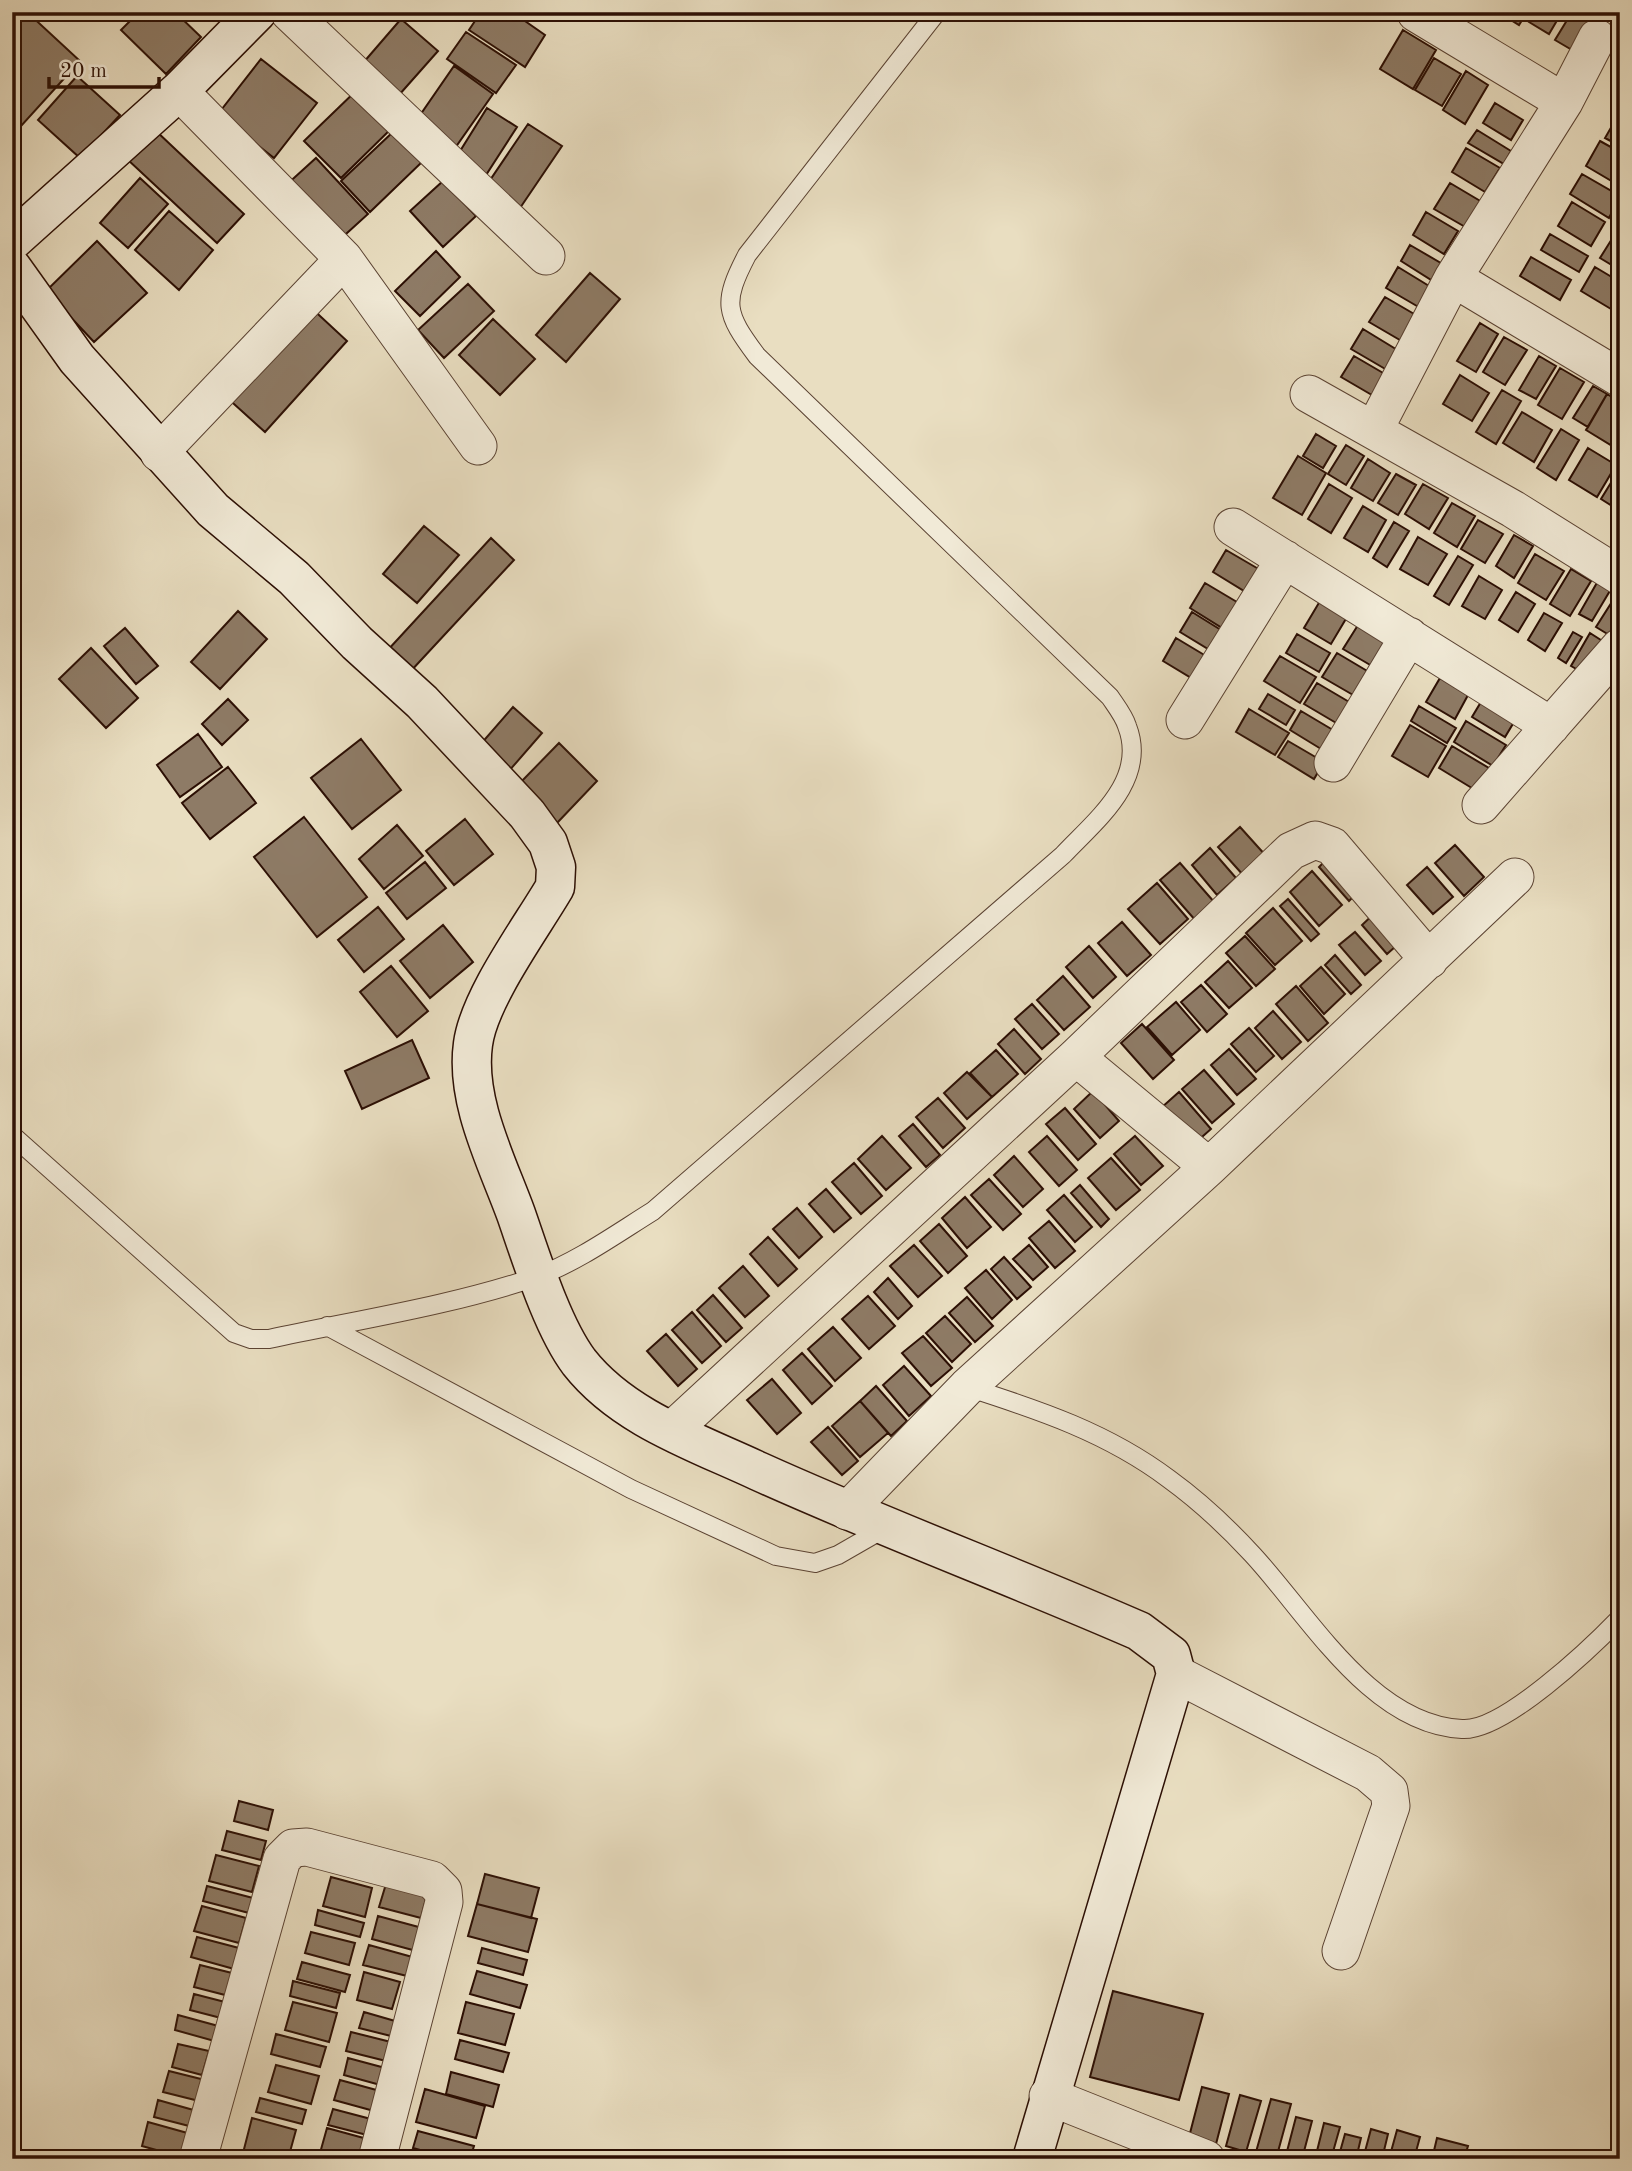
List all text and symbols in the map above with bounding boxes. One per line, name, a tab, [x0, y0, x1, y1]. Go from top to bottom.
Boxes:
scale bar	[49, 46, 159, 90]
text: 20 m	[60, 61, 107, 82]

